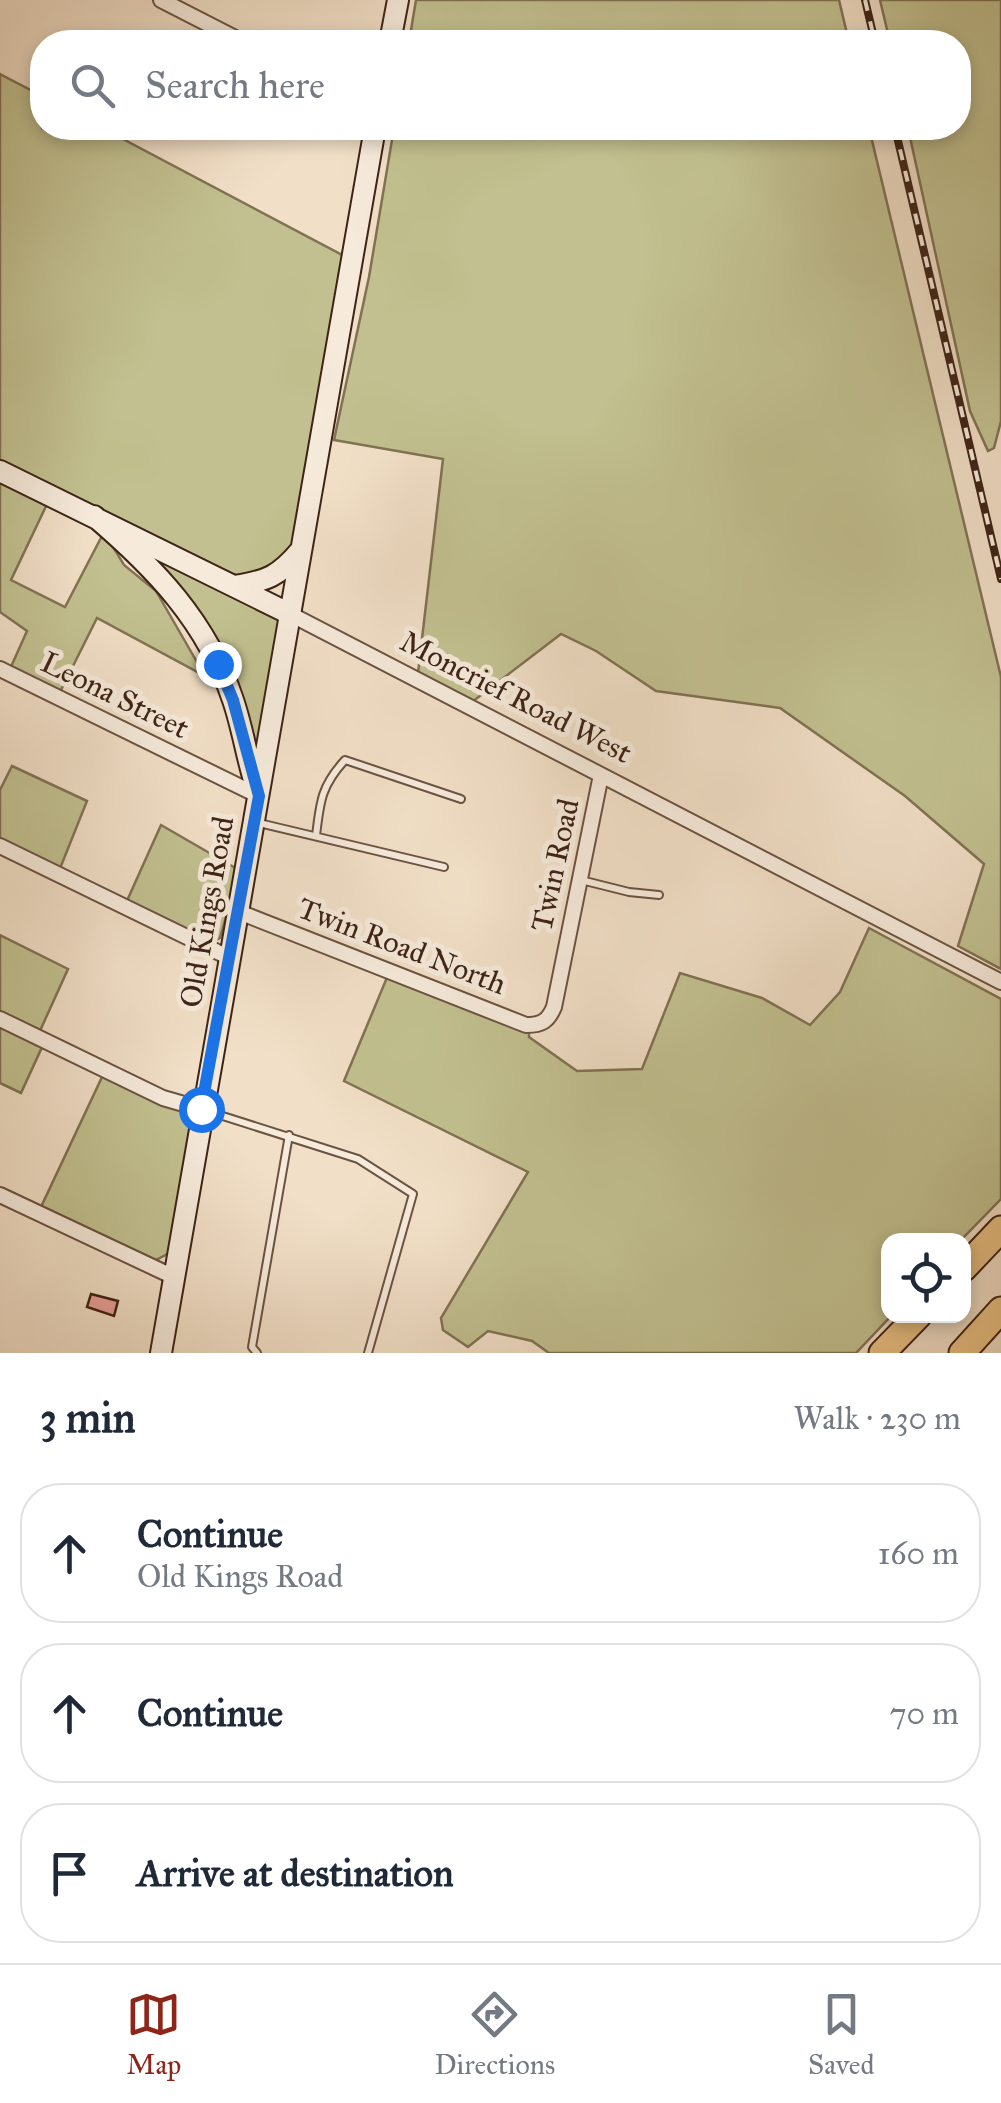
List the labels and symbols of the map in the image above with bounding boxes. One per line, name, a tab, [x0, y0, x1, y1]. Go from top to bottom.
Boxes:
street label: Moncrief Road West	[394, 623, 638, 771]
route end	[196, 642, 242, 688]
street label: Leona Street	[35, 644, 195, 746]
street label: Twin Road	[523, 795, 587, 935]
street label: Old Kings Road	[172, 814, 242, 1010]
street label: Twin Road North	[293, 890, 511, 1002]
route start	[179, 1087, 225, 1133]

